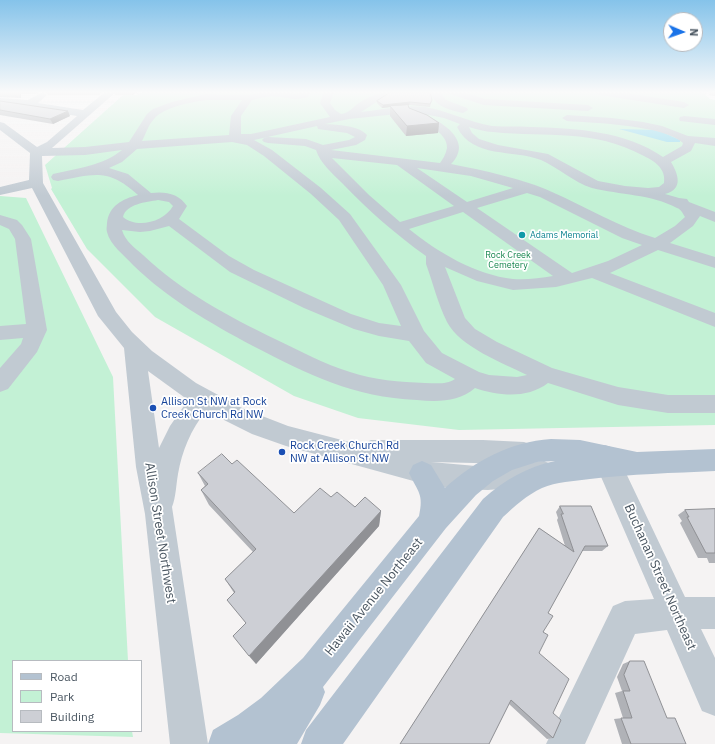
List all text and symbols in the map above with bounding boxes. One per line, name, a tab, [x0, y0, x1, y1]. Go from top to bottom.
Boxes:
north arrow	[663, 12, 703, 52]
text: N	[687, 28, 701, 37]
marker: Adams Memorial	[517, 230, 527, 240]
place label: Adams Memorial	[530, 230, 598, 240]
park label: Rock Creek Cemetery	[485, 250, 531, 271]
place label: Allison St NW at Rock Creek Church Rd NW	[161, 395, 267, 421]
marker: Allison St NW at Rock Creek Church Rd NW	[148, 403, 158, 413]
place label: Rock Creek Church Rd NW at Allison St NW	[290, 439, 399, 465]
marker: Rock Creek Church Rd NW at Allison St NW	[277, 447, 287, 457]
street label: Allison Street Northwest	[141, 461, 179, 605]
street label: Buchanan Street Northeast	[621, 501, 699, 653]
street label: Hawaii Avenue Northeast	[322, 535, 426, 659]
legend	[12, 660, 142, 732]
text: Road	[50, 669, 78, 684]
text: Park	[50, 689, 74, 704]
text: Building	[50, 709, 94, 724]

